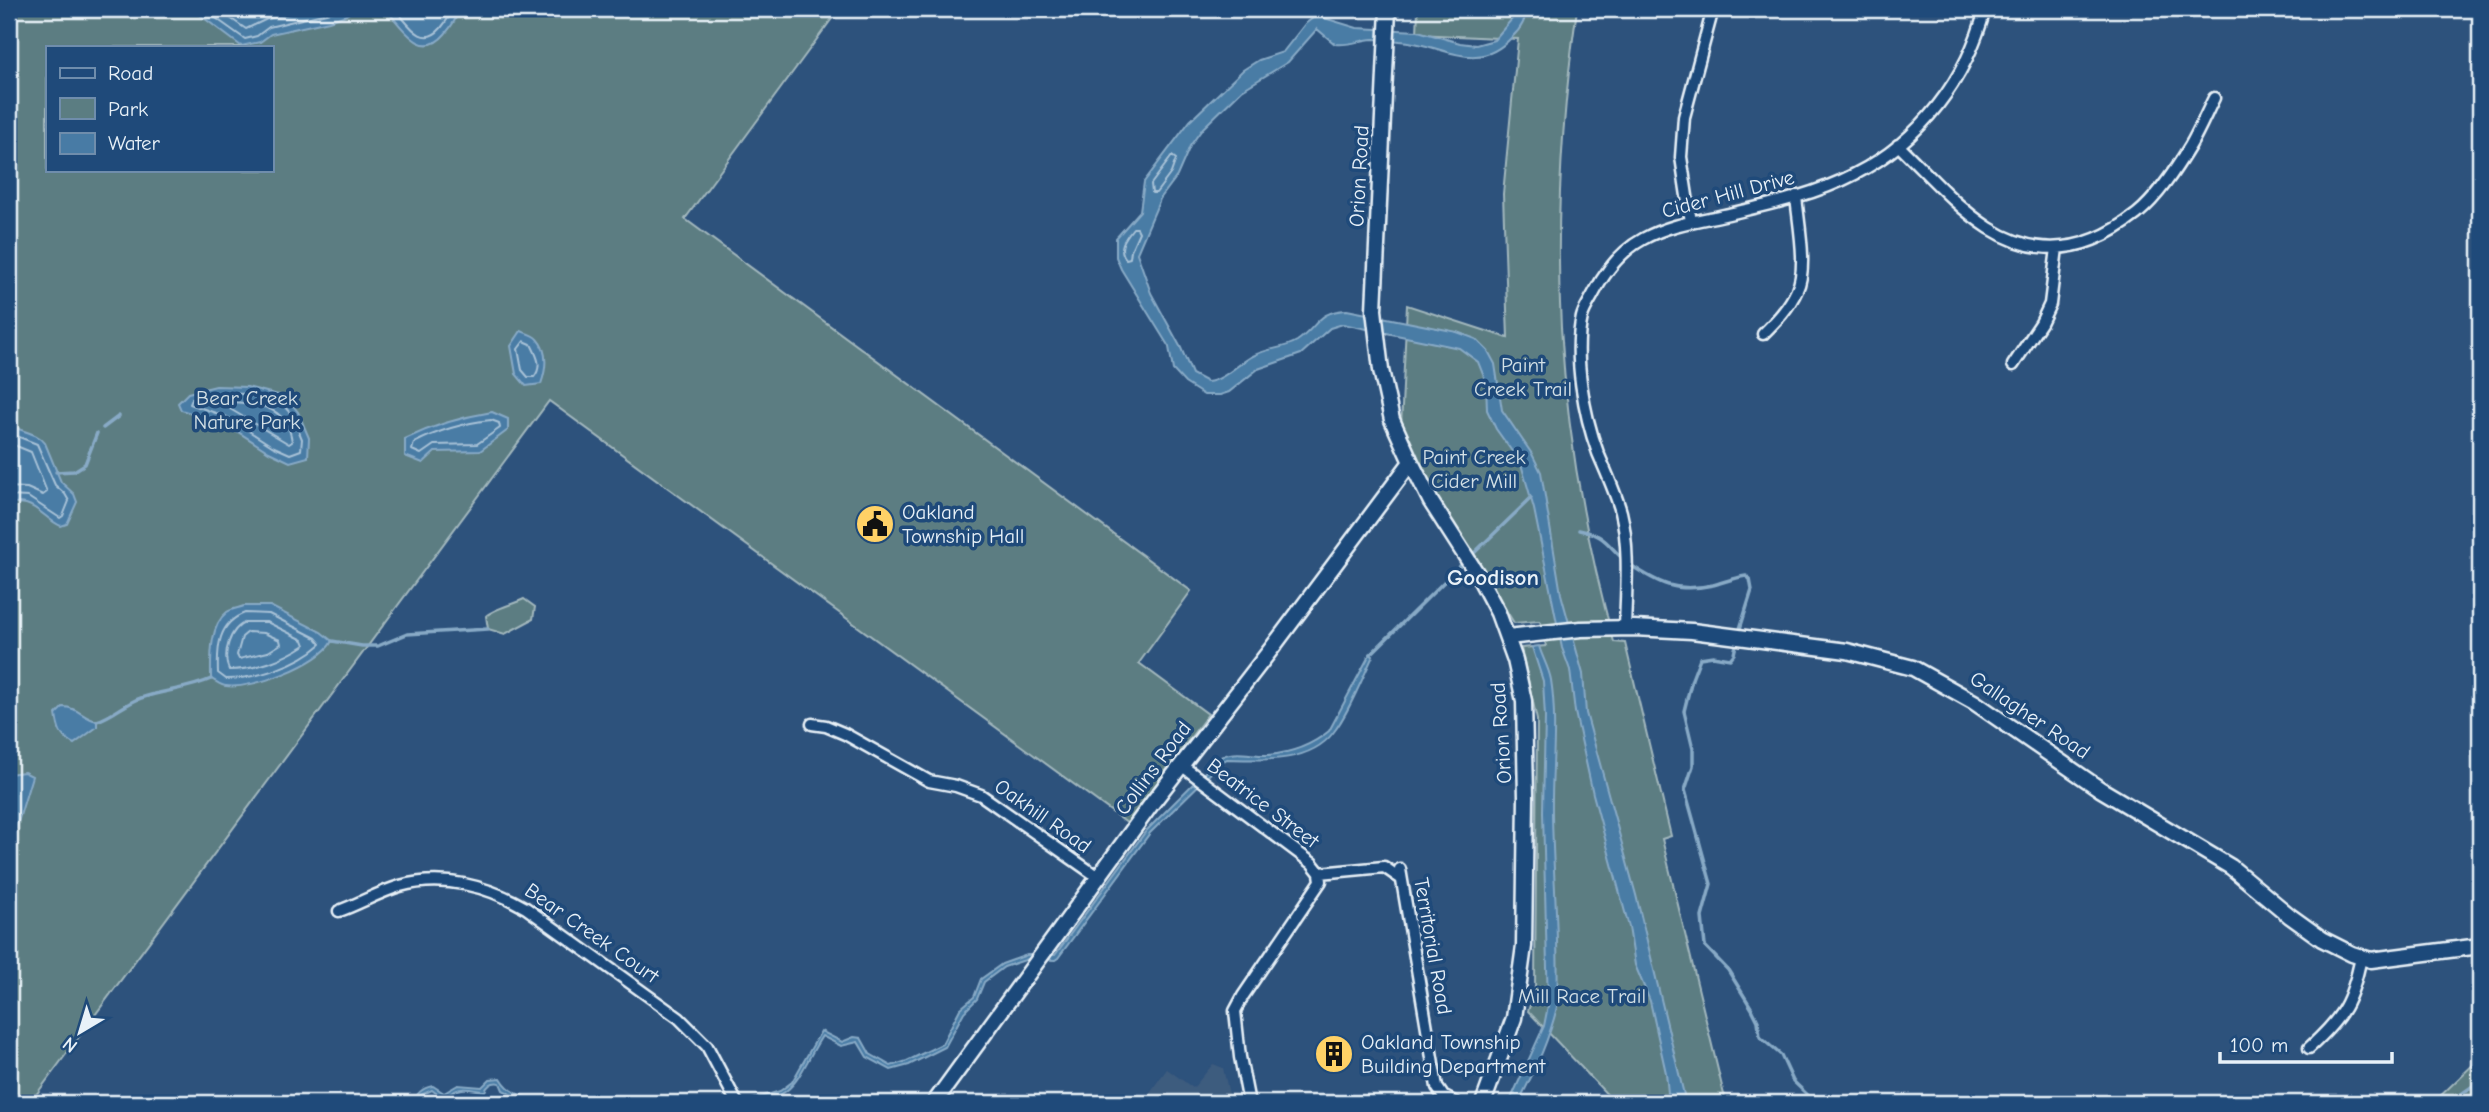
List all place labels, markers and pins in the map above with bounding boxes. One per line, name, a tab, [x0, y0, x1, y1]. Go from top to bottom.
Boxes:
place label: Oakland Township Hall	[902, 500, 1024, 548]
public building icon: Oakland Township Hall	[854, 503, 896, 545]
place label: Oakland Township Building Department	[1361, 1030, 1546, 1078]
building icon: Oakland Township Building Department	[1313, 1033, 1355, 1075]

